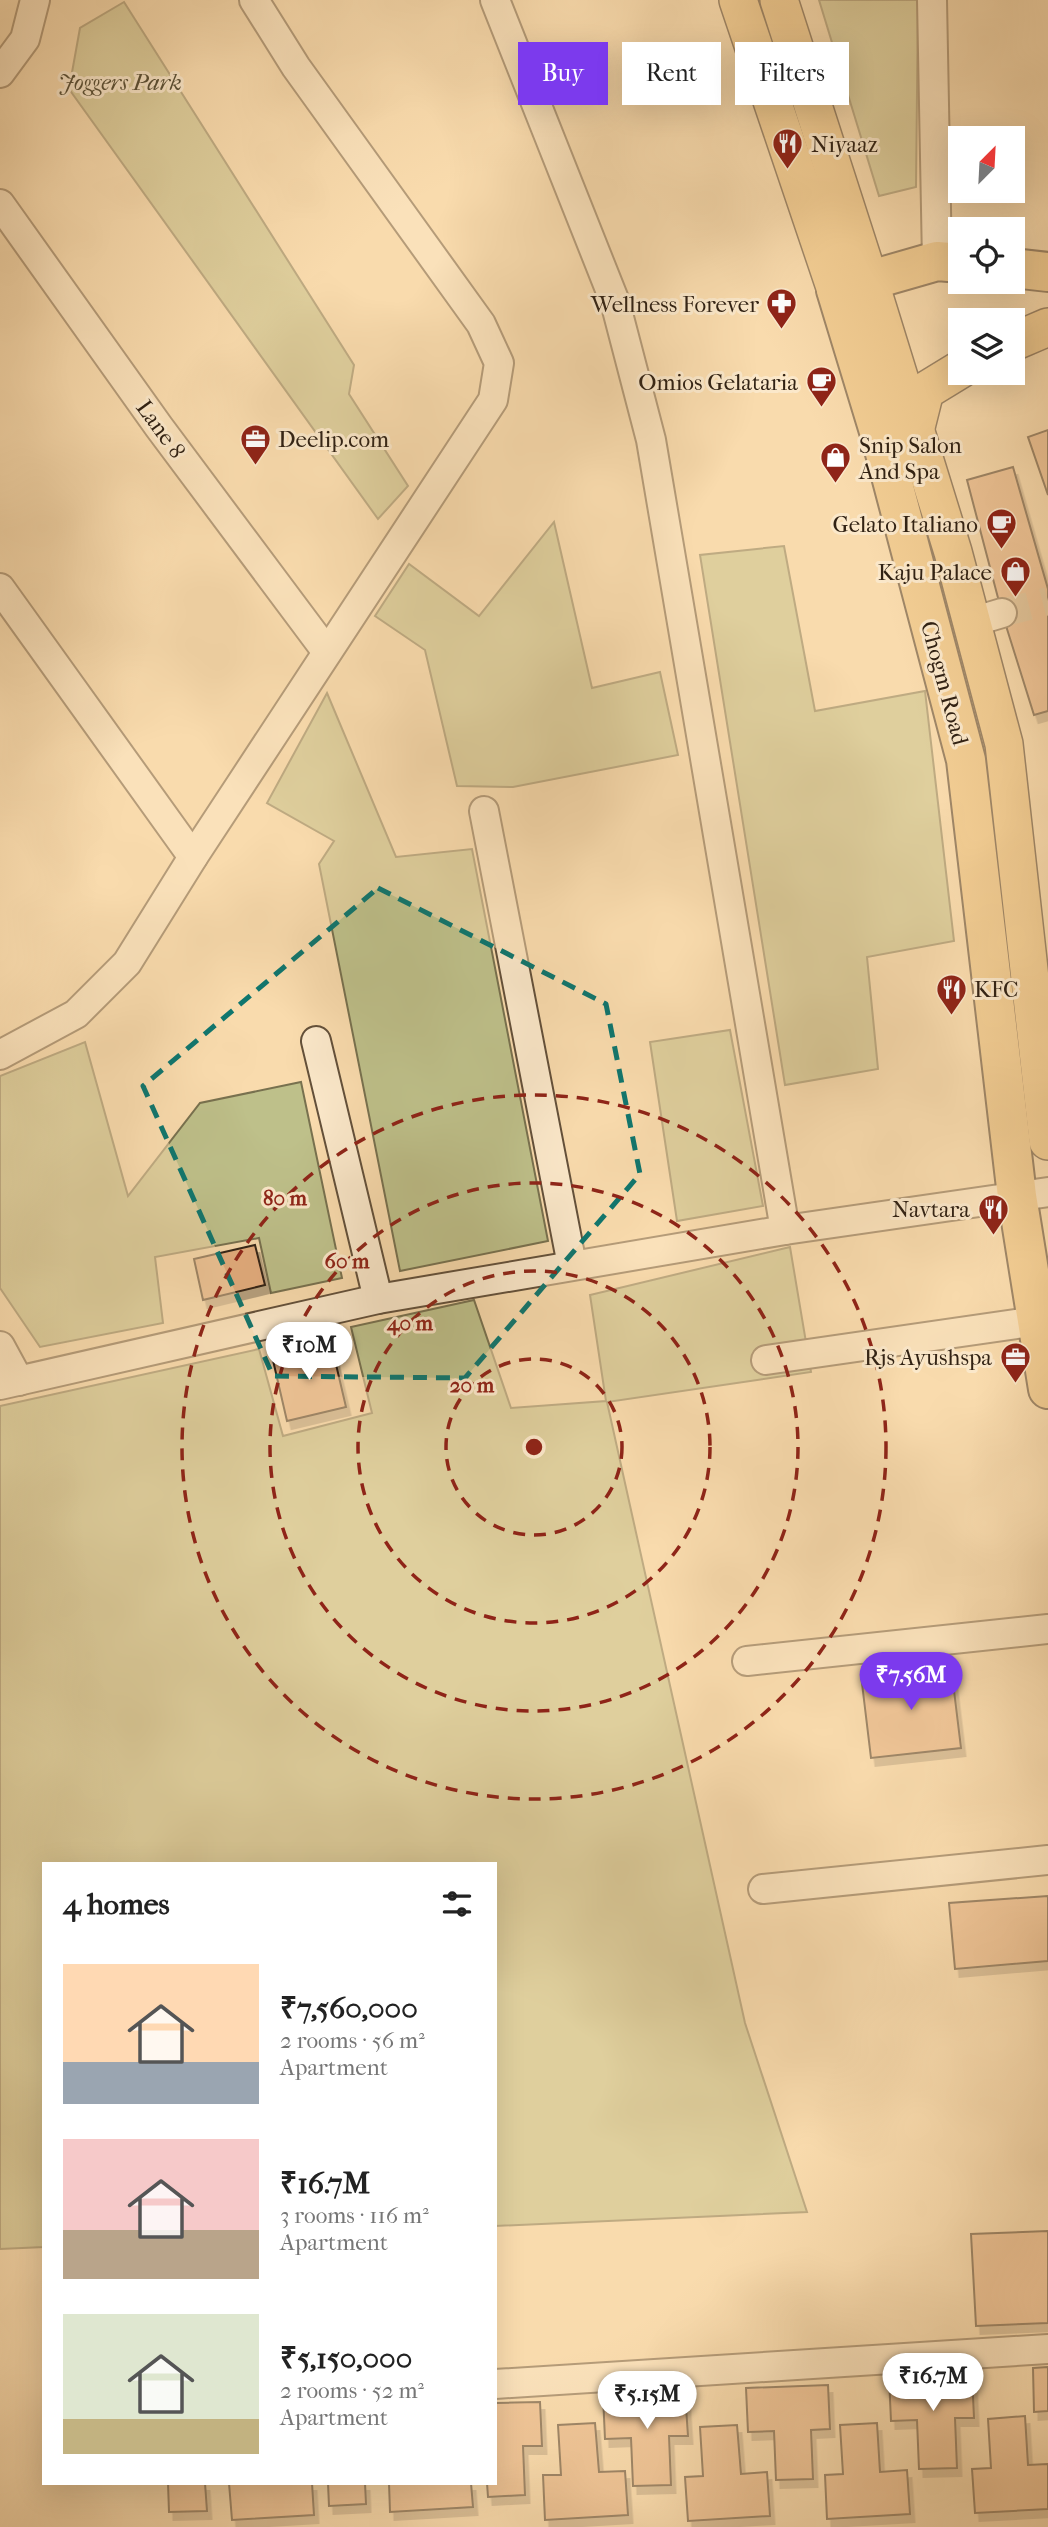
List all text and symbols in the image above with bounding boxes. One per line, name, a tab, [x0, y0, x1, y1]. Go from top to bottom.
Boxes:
chip: Buy	[518, 42, 608, 105]
chip: Rent	[622, 42, 721, 105]
chip: Filters	[735, 42, 849, 105]
park label: Joggers Park	[58, 69, 182, 96]
north arrow	[948, 126, 1026, 203]
map controls	[948, 126, 1025, 385]
restaurant icon: Niyaaz	[771, 127, 805, 171]
place label: Niyaaz	[811, 131, 878, 158]
button: locate	[948, 217, 1025, 294]
pharmacy icon: Wellness Forever	[765, 287, 799, 331]
place label: Wellness Forever	[590, 291, 759, 318]
button: layers	[948, 308, 1025, 385]
cafe icon: Omios Gelataria	[804, 365, 838, 409]
place label: Omios Gelataria	[638, 369, 798, 396]
street label: Lane 8	[130, 395, 191, 464]
office icon: Deelip.com	[238, 422, 272, 466]
place label: Deelip.com	[278, 426, 389, 453]
place label: Snip Salon And Spa	[858, 432, 963, 485]
shop icon: Snip Salon And Spa	[819, 441, 853, 485]
cafe icon: Gelato Italiano	[984, 507, 1018, 551]
place label: Gelato Italiano	[832, 511, 978, 538]
shop icon: Kaju Palace	[998, 555, 1032, 599]
place label: Kaju Palace	[878, 559, 992, 586]
street label: Chogm Road	[915, 618, 974, 749]
restaurant icon: KFC	[934, 972, 968, 1016]
place label: KFC	[974, 976, 1019, 1003]
text: 80 m	[263, 1186, 308, 1210]
restaurant icon: Navtara	[976, 1192, 1010, 1236]
place label: Navtara	[892, 1196, 970, 1223]
text: 60 m	[325, 1249, 370, 1273]
text: 40 m	[386, 1311, 434, 1336]
pin: ₹10M	[268, 1322, 350, 1382]
text: ₹10M	[282, 1331, 336, 1358]
office icon: Rjs Ayushspa	[998, 1340, 1032, 1384]
place label: Rjs Ayushspa	[864, 1344, 992, 1371]
text: 20 m	[450, 1373, 495, 1397]
centre of rings	[522, 1435, 546, 1459]
pin: ₹7.56M	[854, 1652, 968, 1712]
text: ₹7.56M	[876, 1661, 946, 1688]
icon: filters	[438, 1885, 476, 1923]
text: 4 homes	[63, 1887, 170, 1922]
text: ₹7,560,000	[280, 1991, 418, 2026]
icon: home	[119, 1992, 203, 2076]
text: 2 rooms · 56 m²	[280, 2027, 425, 2054]
text: Apartment	[280, 2054, 388, 2081]
text: ₹16.7M	[280, 2166, 370, 2201]
icon: home	[119, 2167, 203, 2251]
text: 3 rooms · 116 m²	[280, 2202, 429, 2229]
text: Apartment	[280, 2229, 388, 2256]
text: ₹5,150,000	[280, 2341, 412, 2376]
icon: home	[119, 2342, 203, 2426]
pin: ₹16.7M	[876, 2354, 990, 2413]
text: ₹16.7M	[898, 2362, 968, 2389]
pin: ₹5.15M	[590, 2372, 704, 2431]
text: 2 rooms · 52 m²	[280, 2377, 424, 2404]
text: ₹5.15M	[614, 2380, 680, 2407]
text: Apartment	[280, 2404, 388, 2431]

